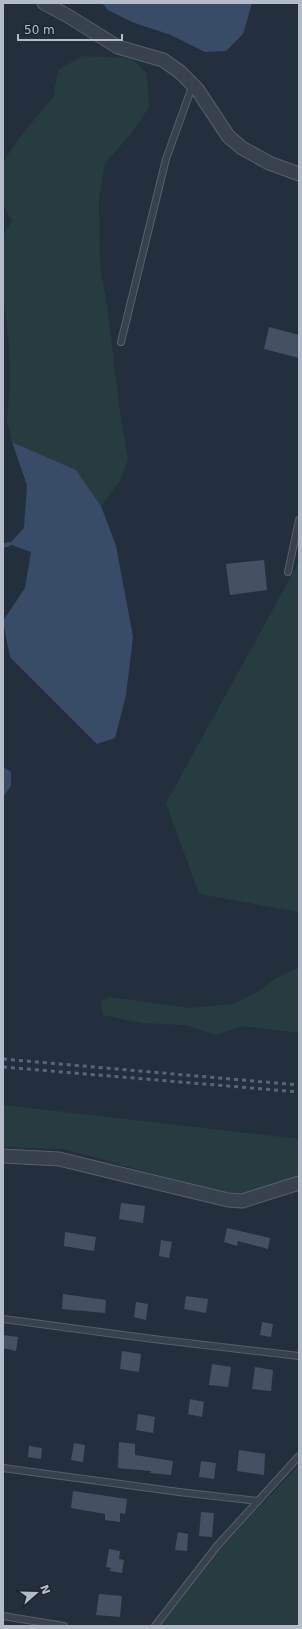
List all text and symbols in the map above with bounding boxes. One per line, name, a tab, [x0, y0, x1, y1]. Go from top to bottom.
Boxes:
scale bar	[18, 16, 122, 42]
text: 50 m	[24, 23, 55, 37]
north arrow	[16, 1573, 56, 1613]
text: N	[37, 1583, 53, 1596]

